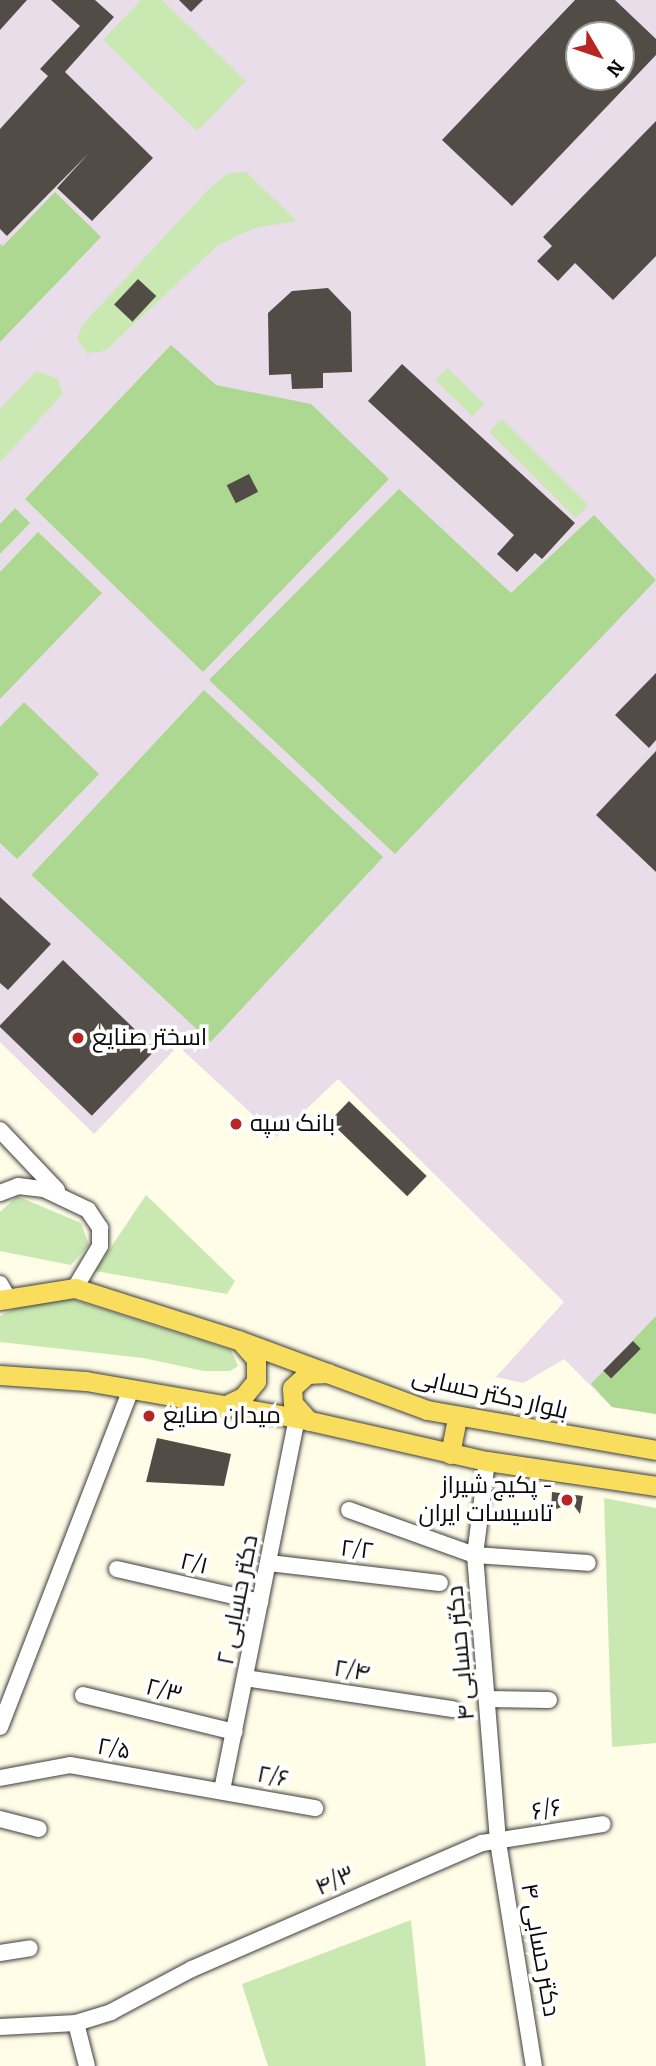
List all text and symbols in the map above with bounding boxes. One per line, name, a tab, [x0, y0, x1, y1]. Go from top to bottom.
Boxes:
north arrow	[565, 21, 635, 91]
text: N	[602, 55, 629, 81]
place label: اسختر صنایع	[92, 1024, 207, 1052]
marker: اسختر صنایع	[70, 1030, 86, 1046]
place label: بانک سپه	[250, 1110, 335, 1138]
marker: بانک سپه	[228, 1116, 244, 1132]
street label: بلوار دکتر حسابی	[409, 1362, 571, 1426]
place label: میدان صنایع	[163, 1402, 281, 1430]
marker: میدان صنایع	[141, 1408, 157, 1424]
place label: پکیج شیراز - تاسیسات ایران	[419, 1472, 553, 1528]
marker: پکیج شیراز - تاسیسات ایران	[559, 1492, 575, 1508]
street label: دکتر حسابی ۲	[211, 1533, 265, 1667]
street label: ۲/۲	[339, 1534, 375, 1566]
street label: ۲/۱	[177, 1547, 211, 1581]
street label: دکتر حسابی ۴	[441, 1584, 481, 1722]
street label: ۲/۴	[332, 1654, 372, 1688]
street label: ۲/۳	[143, 1673, 185, 1709]
street label: ۲/۵	[95, 1732, 133, 1766]
street label: ۲/۶	[255, 1760, 291, 1794]
street label: ۶/۶	[529, 1793, 565, 1827]
street label: ۴/۳	[311, 1860, 359, 1902]
street label: ۴ دکتر حسابی	[514, 1881, 566, 2019]

